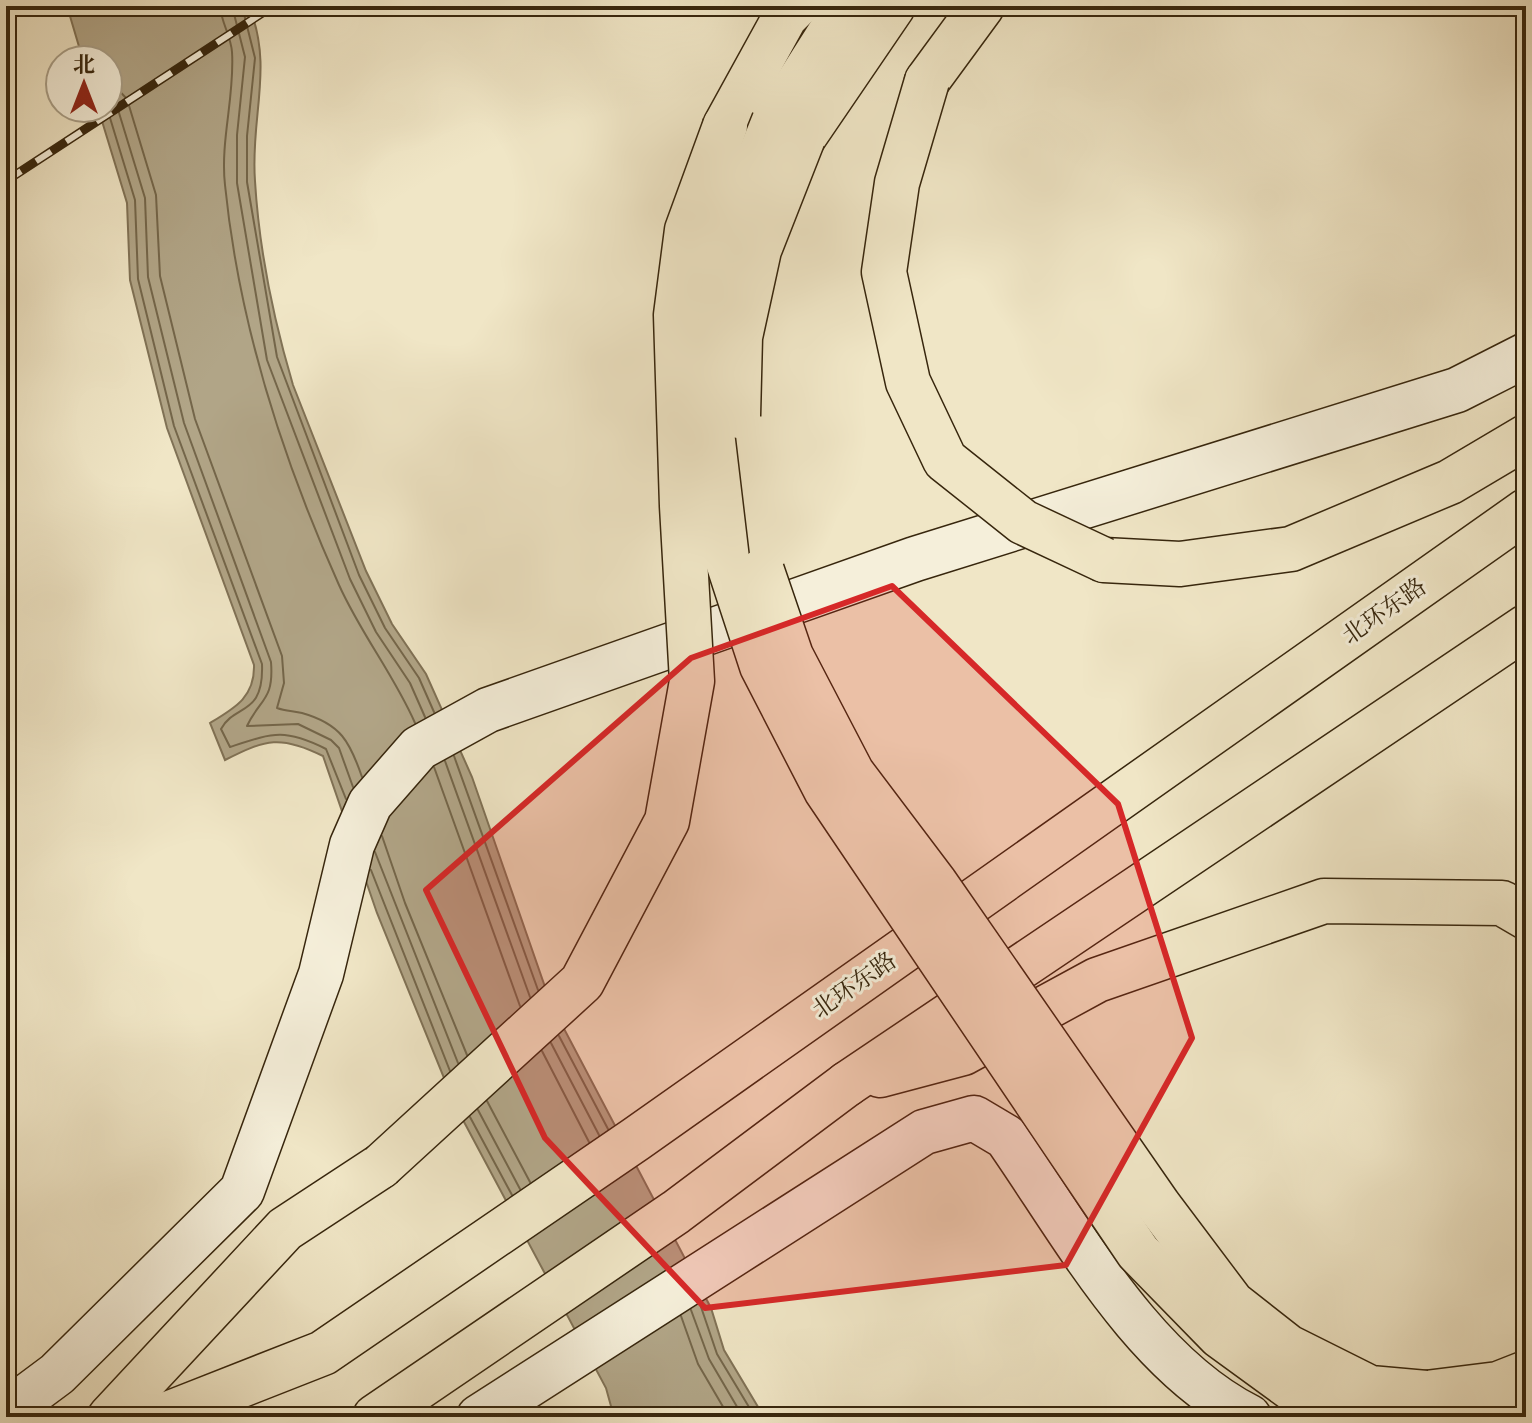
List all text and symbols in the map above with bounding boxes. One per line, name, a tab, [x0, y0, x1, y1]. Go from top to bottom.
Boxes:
north arrow	[44, 44, 124, 124]
text: 北	[73, 51, 95, 82]
street label: 北环东路	[1336, 571, 1434, 654]
street label: 北环东路	[806, 945, 904, 1028]

